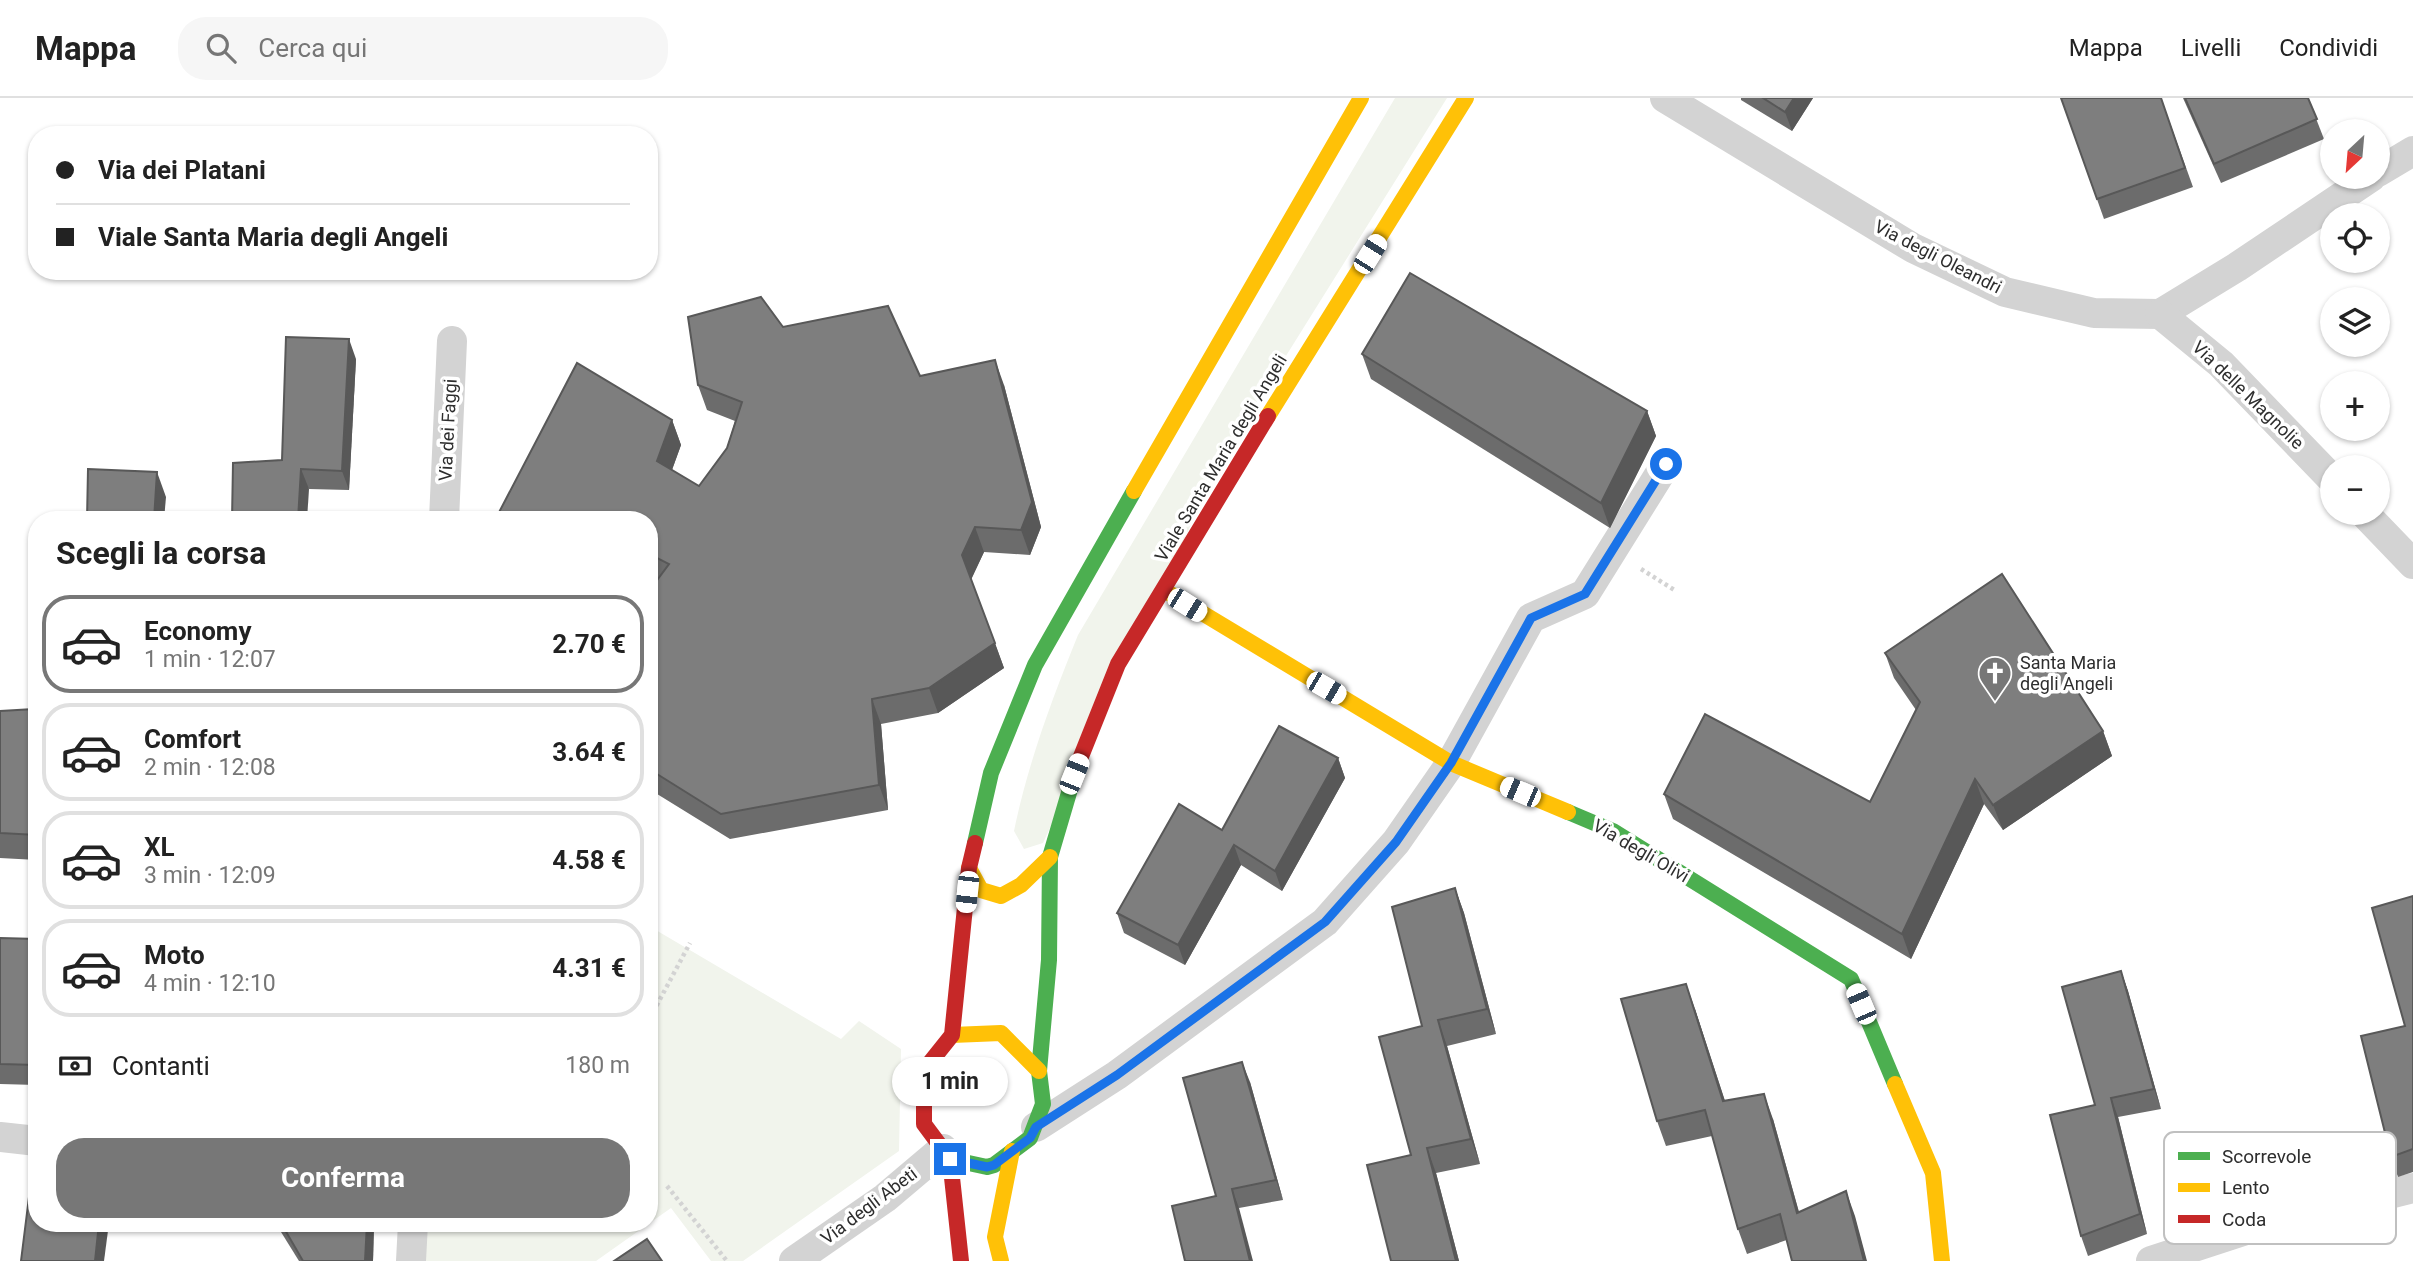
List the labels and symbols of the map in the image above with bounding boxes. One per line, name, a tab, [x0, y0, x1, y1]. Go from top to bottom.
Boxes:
north arrow	[2320, 119, 2390, 189]
street label: Via degli Oleandri	[1871, 215, 2005, 298]
car	[1350, 231, 1391, 277]
street label: Via delle Magnolie	[2188, 336, 2308, 453]
street label: Viale Santa Maria degli Angeli	[1150, 350, 1291, 565]
street label: Via dei Faggi	[434, 378, 461, 482]
route start	[1650, 448, 1682, 480]
car	[1164, 585, 1211, 625]
place label: Santa Maria degli Angeli	[2020, 652, 2116, 694]
church icon: Santa Maria degli Angeli	[1976, 654, 2014, 703]
car	[1303, 668, 1350, 708]
car	[1057, 751, 1092, 797]
car	[1497, 774, 1544, 810]
street label: Via degli Olivi	[1590, 815, 1693, 887]
car	[955, 870, 980, 914]
car	[1844, 981, 1879, 1027]
callout: 1 min	[892, 1058, 1008, 1107]
legend	[2164, 1132, 2396, 1244]
route end	[934, 1143, 966, 1175]
text: Scorrevole	[2222, 1145, 2311, 1168]
street label: Via degli Abeti	[817, 1163, 921, 1249]
text: Lento	[2222, 1176, 2270, 1199]
text: Coda	[2222, 1208, 2266, 1231]

